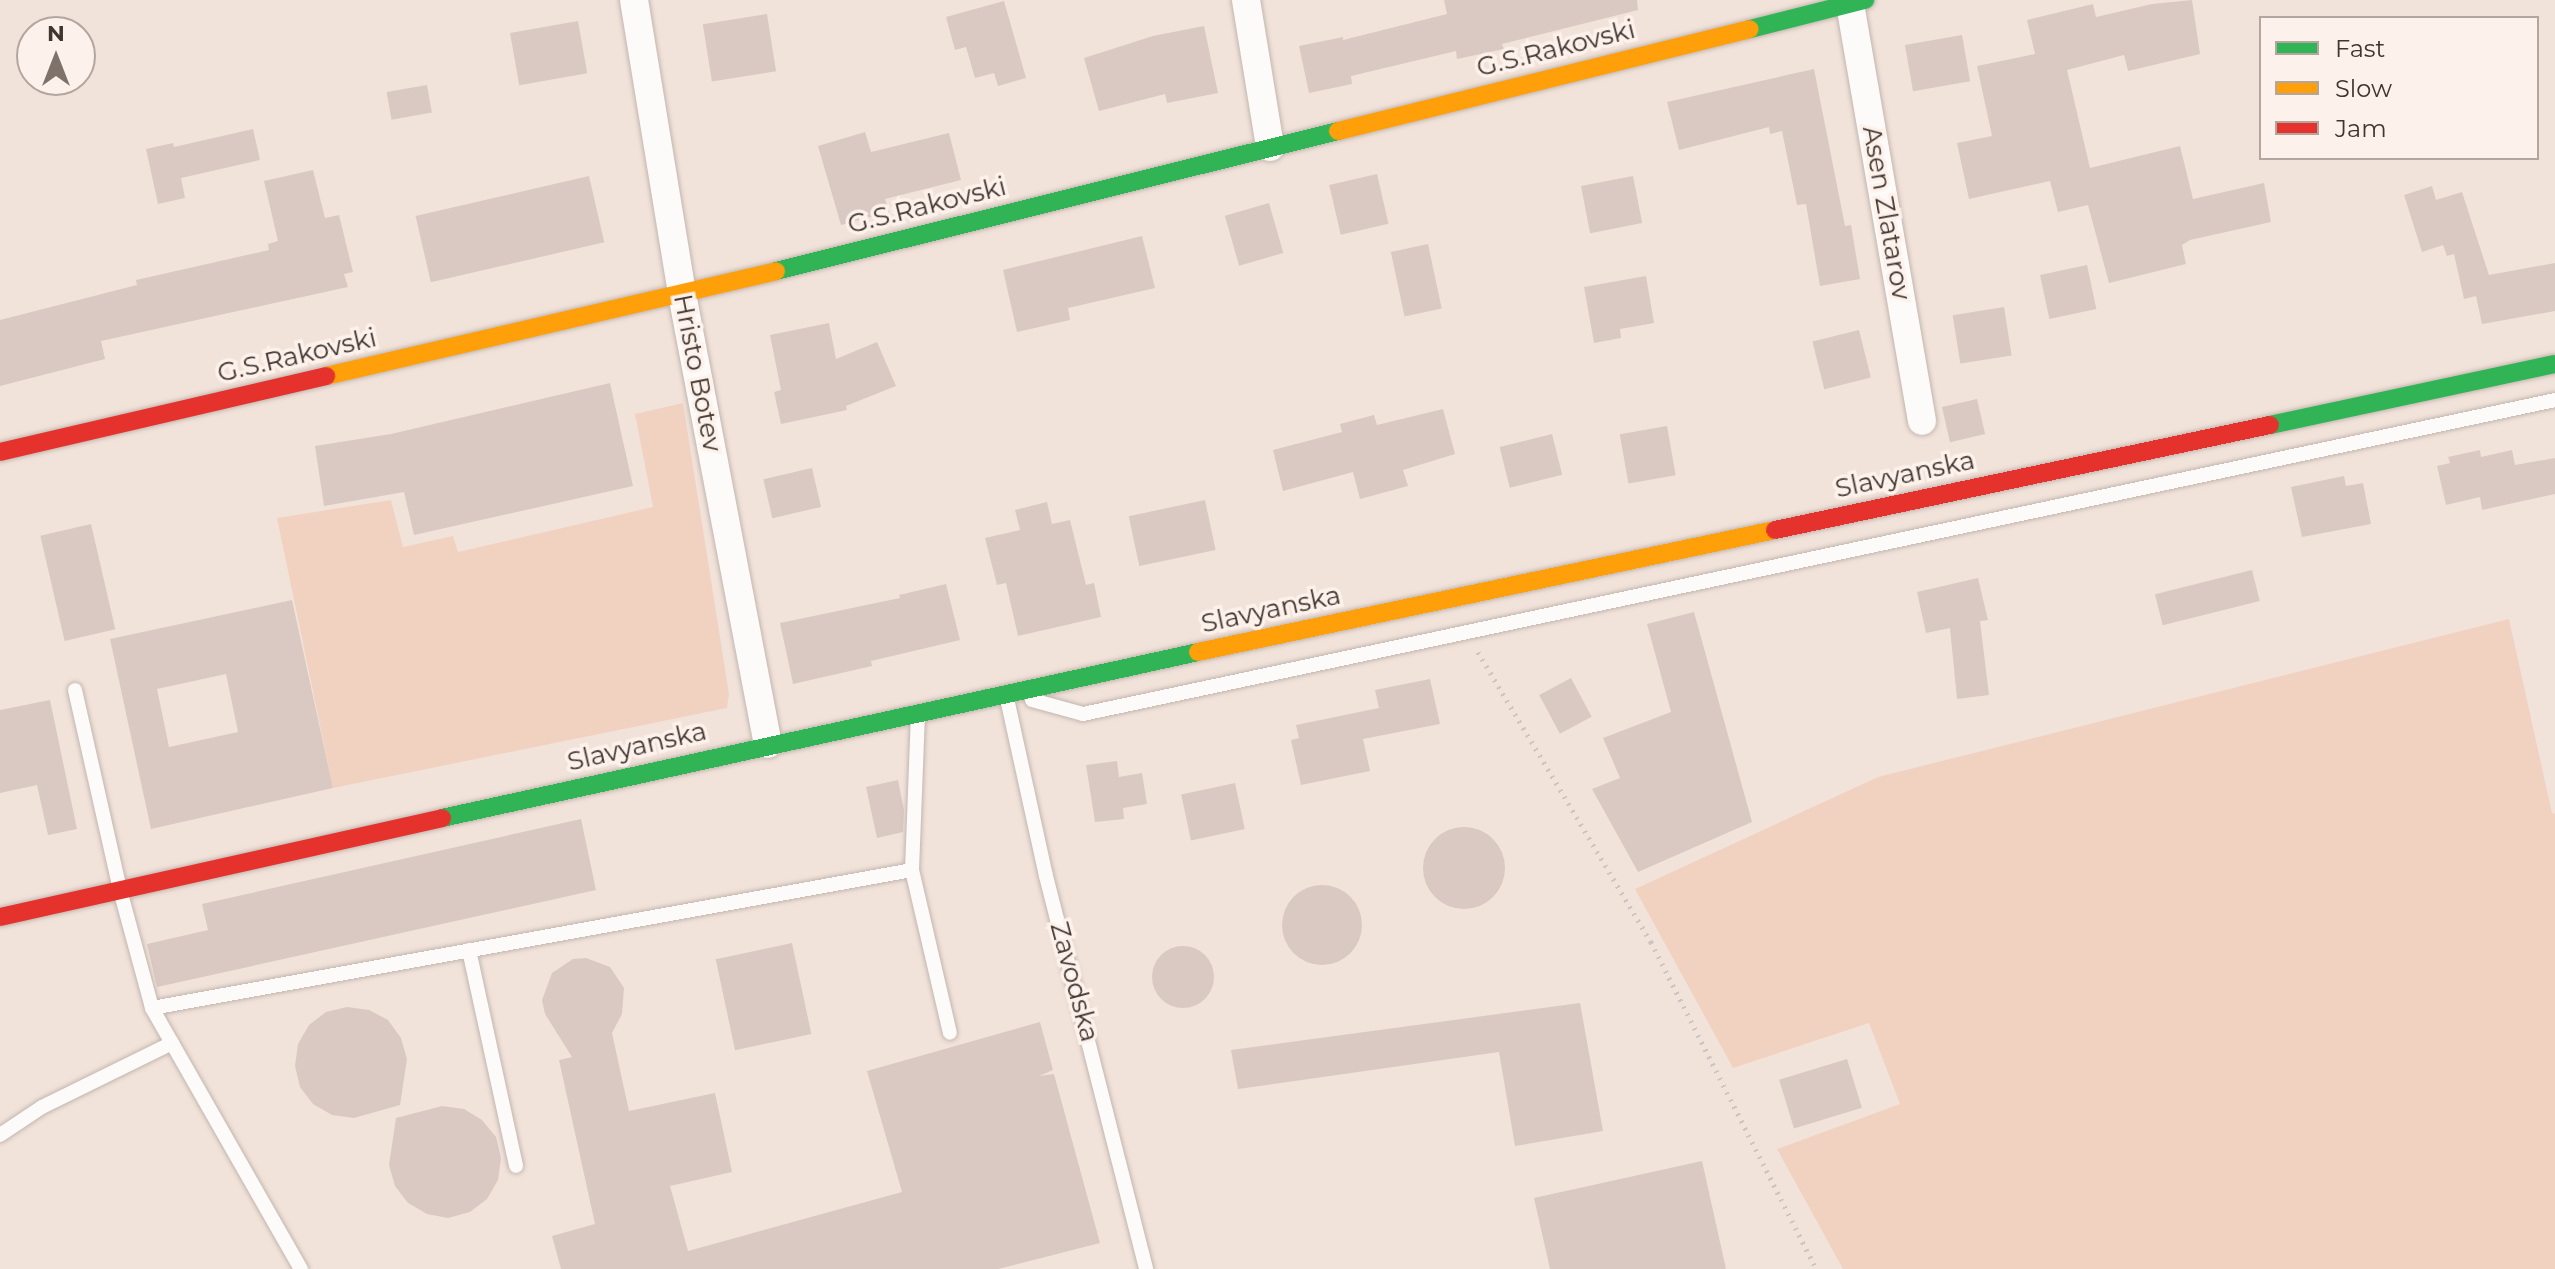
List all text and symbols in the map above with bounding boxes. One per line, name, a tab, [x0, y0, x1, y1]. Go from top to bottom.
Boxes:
street label: G.S.Rakovski	[1474, 14, 1638, 84]
north arrow	[16, 16, 96, 96]
legend	[2259, 16, 2539, 160]
text: N	[47, 20, 65, 47]
text: Fast	[2335, 34, 2385, 63]
text: Slow	[2335, 74, 2392, 103]
text: Jam	[2335, 114, 2387, 143]
street label: Asen Zlatarov	[1855, 124, 1917, 302]
street label: G.S.Rakovski	[845, 171, 1009, 241]
street label: Hristo Botev	[666, 292, 728, 454]
street label: G.S.Rakovski	[214, 323, 380, 389]
street label: Slavyanska	[1832, 445, 1978, 505]
street label: Slavyanska	[1198, 580, 1344, 640]
street label: Slavyanska	[564, 716, 710, 778]
street label: Zavodska	[1043, 919, 1105, 1045]

